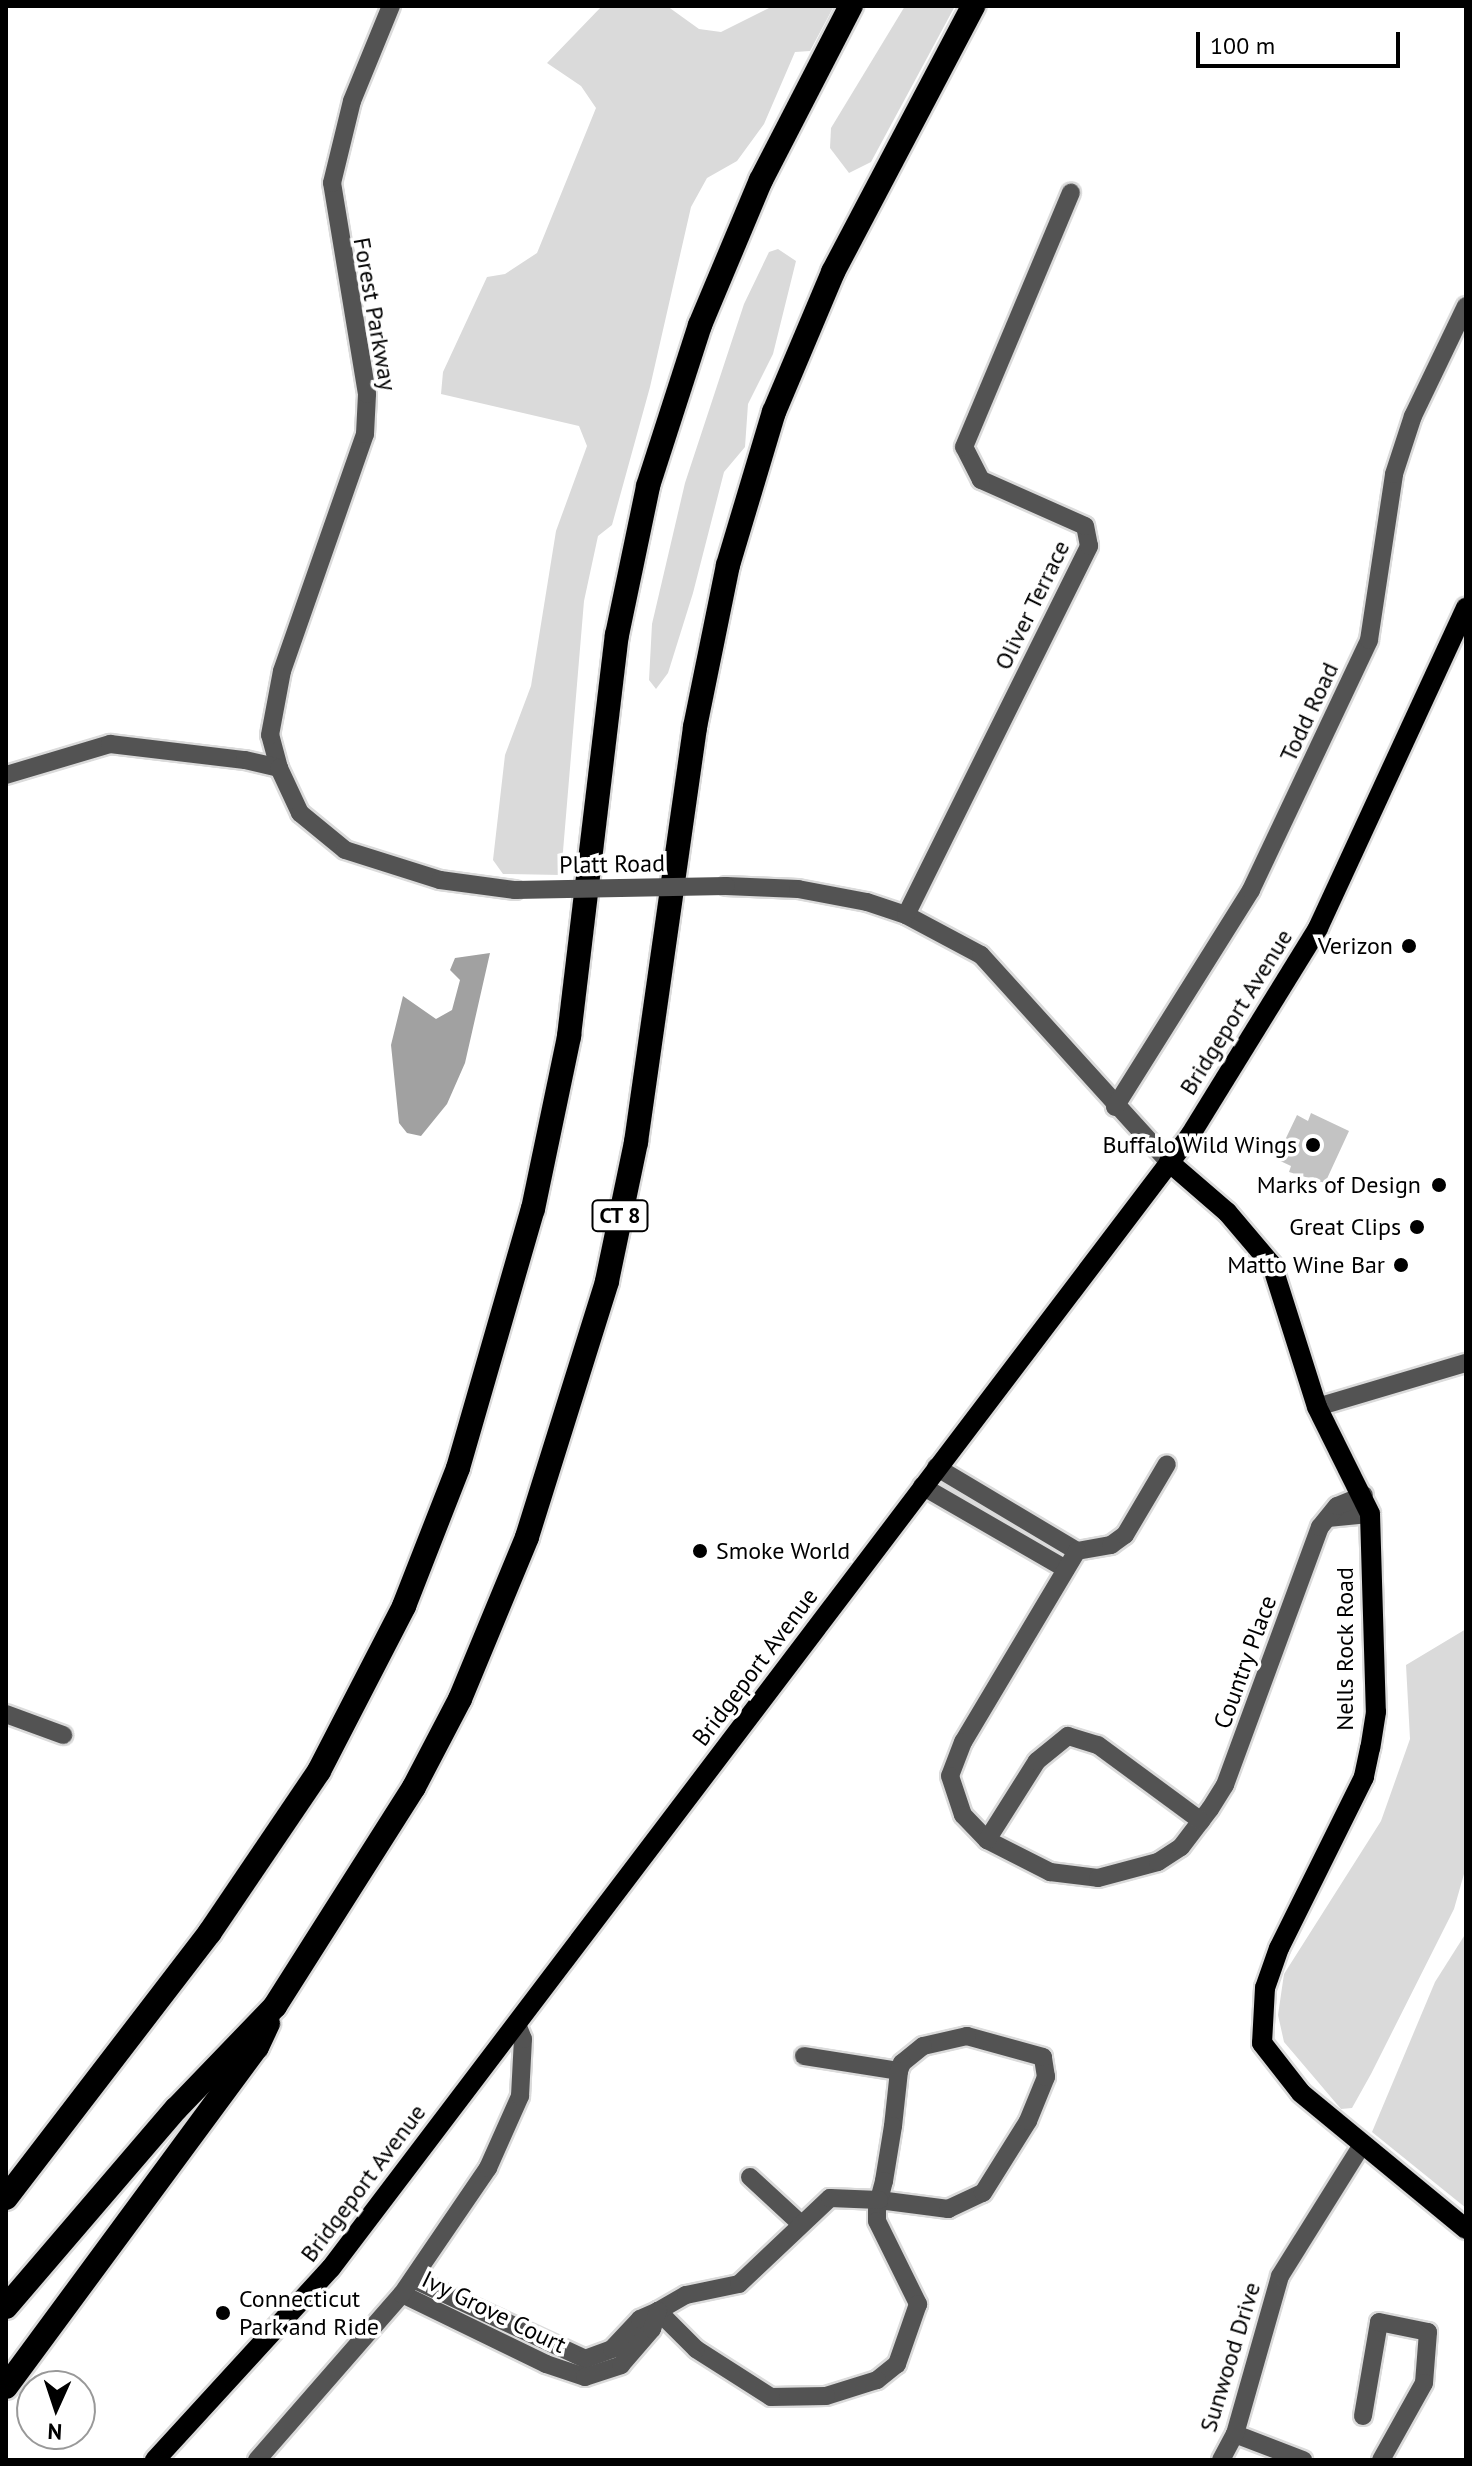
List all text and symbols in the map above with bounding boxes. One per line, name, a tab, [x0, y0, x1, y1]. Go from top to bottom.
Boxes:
scale bar	[1200, 16, 1404, 66]
text: 100 m	[1210, 30, 1275, 61]
street label: Forest Parkway	[347, 235, 403, 393]
street label: Oliver Terrace	[988, 535, 1076, 675]
street label: Todd Road	[1274, 658, 1344, 766]
street label: Platt Road	[559, 849, 665, 879]
street label: Bridgeport Avenue	[1173, 923, 1299, 1101]
place label: Verizon	[1318, 932, 1393, 960]
marker: Verizon	[1400, 937, 1418, 955]
place label: Buffalo Wild Wings	[1101, 1131, 1297, 1159]
marker: Buffalo Wild Wings	[1304, 1136, 1322, 1154]
place label: Marks of Design	[1257, 1171, 1421, 1199]
marker: Marks of Design	[1428, 1174, 1450, 1196]
road number: CT 8	[590, 1198, 650, 1234]
place label: Great Clips	[1289, 1213, 1401, 1241]
marker: Great Clips	[1408, 1218, 1426, 1236]
place label: Matto Wine Bar	[1227, 1251, 1385, 1279]
marker: Matto Wine Bar	[1392, 1256, 1410, 1274]
place label: Smoke World	[716, 1537, 851, 1565]
marker: Smoke World	[691, 1542, 709, 1560]
street label: Nells Rock Road	[1331, 1567, 1359, 1731]
street label: Bridgeport Avenue	[686, 1582, 824, 1752]
street label: Country Place	[1207, 1591, 1283, 1733]
street label: Bridgeport Avenue	[294, 2098, 432, 2268]
street label: Ivy Grove Court	[417, 2265, 571, 2359]
street label: Sunwood Drive	[1194, 2279, 1266, 2435]
place label: Connecticut Park and Ride	[239, 2285, 380, 2341]
marker: Connecticut Park and Ride	[214, 2304, 232, 2322]
north arrow	[16, 2370, 96, 2450]
text: N	[47, 2418, 63, 2446]

